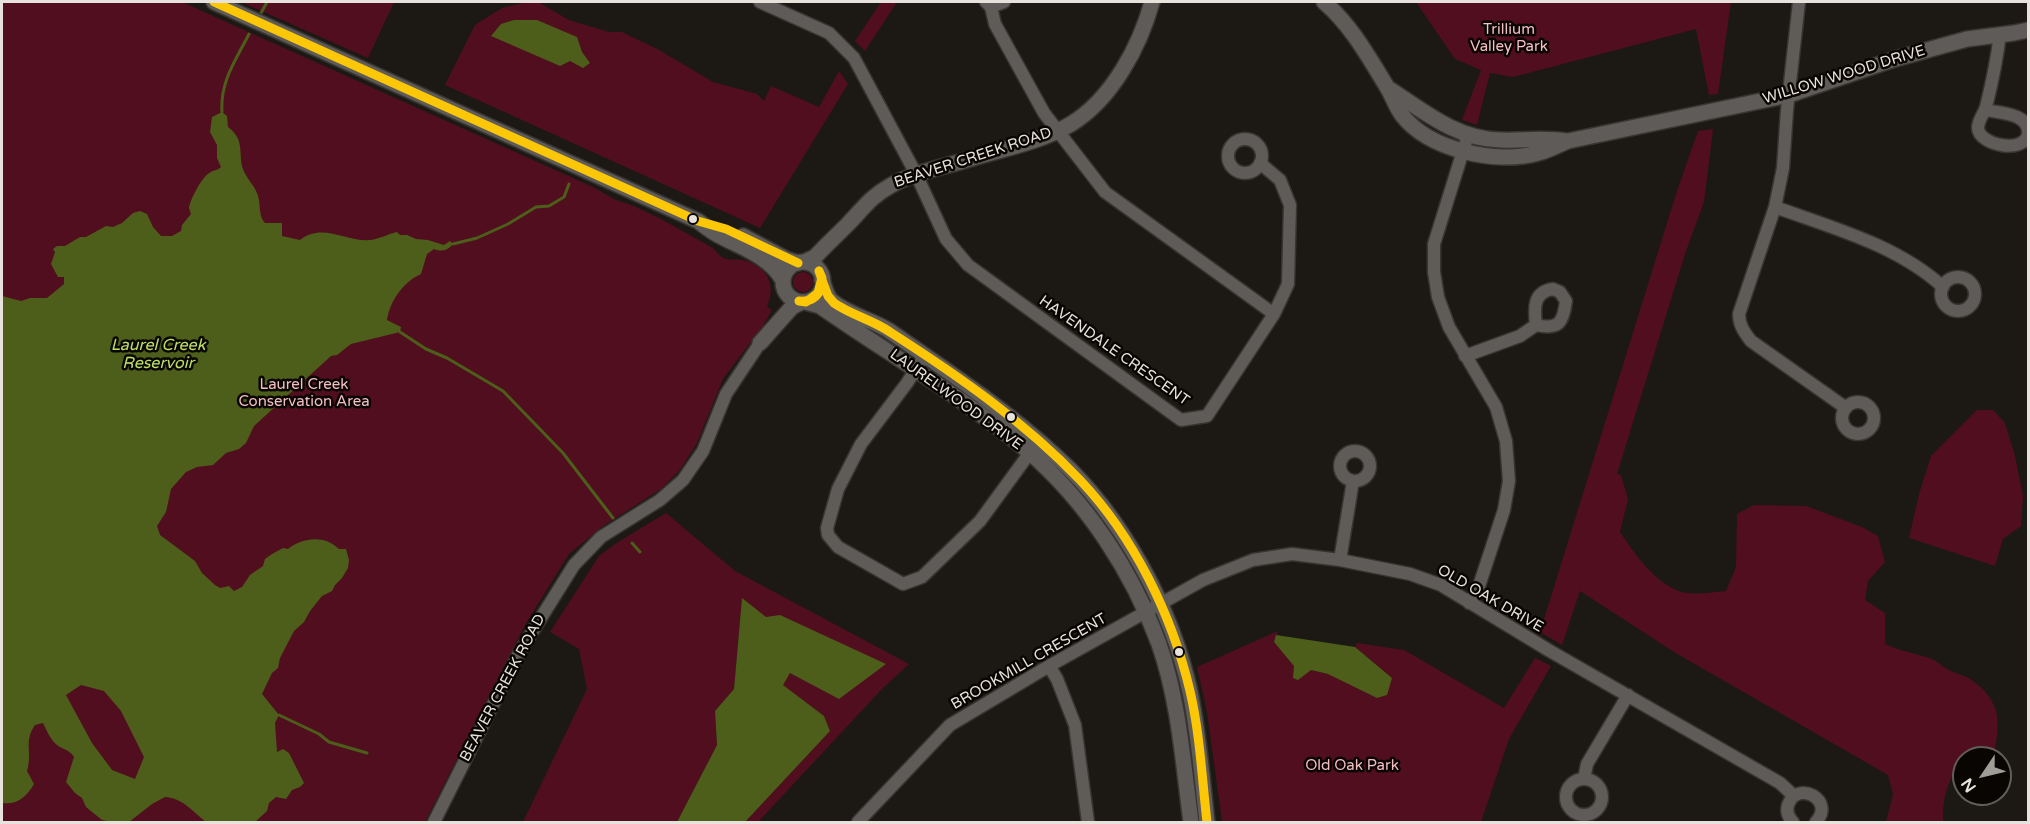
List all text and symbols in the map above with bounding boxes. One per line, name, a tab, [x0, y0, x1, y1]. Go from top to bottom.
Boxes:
park label: Trillium Valley Park	[1470, 21, 1548, 56]
street label: WILLOW WOOD DRIVE	[1761, 42, 1927, 108]
street label: BEAVER CREEK ROAD	[892, 124, 1054, 192]
unlabelled marker	[687, 213, 699, 225]
street label: HAVENDALE CRESCENT	[1035, 292, 1193, 410]
water label: Laurel Creek Reservoir	[111, 336, 205, 374]
street label: LAURELWOOD DRIVE	[886, 346, 1026, 454]
park label: Laurel Creek Conservation Area	[238, 376, 370, 411]
unlabelled marker	[1005, 411, 1017, 423]
street label: OLD OAK DRIVE	[1434, 561, 1546, 637]
street label: BROOKMILL CRESCENT	[948, 610, 1110, 714]
street label: BEAVER CREEK ROAD	[456, 611, 550, 765]
unlabelled marker	[1173, 646, 1185, 658]
north arrow	[1952, 746, 2012, 806]
park label: Old Oak Park	[1305, 757, 1399, 775]
text: N	[1957, 774, 1981, 796]

